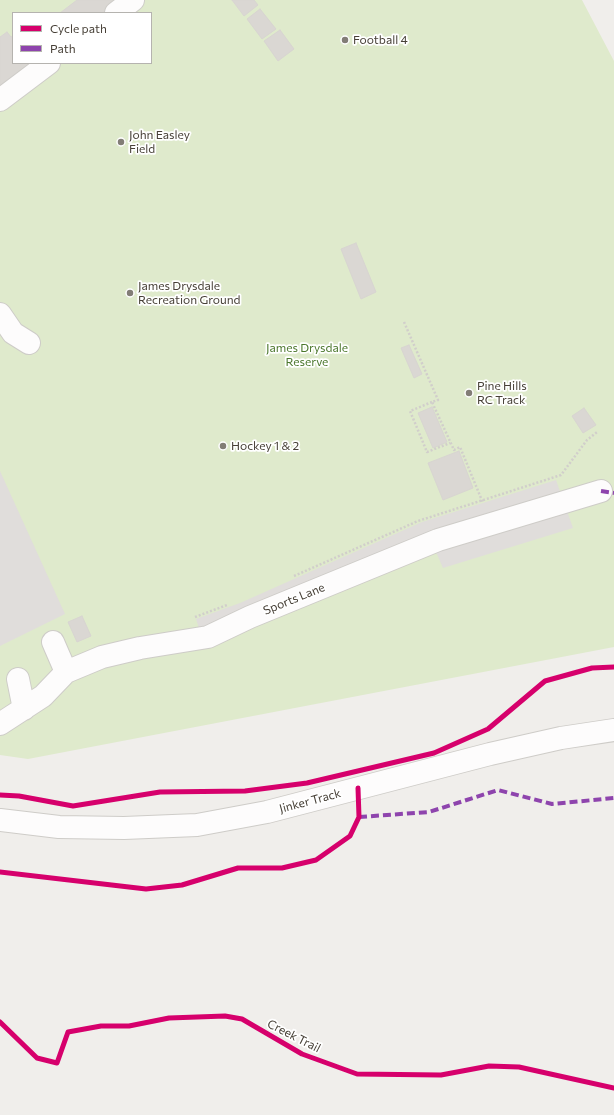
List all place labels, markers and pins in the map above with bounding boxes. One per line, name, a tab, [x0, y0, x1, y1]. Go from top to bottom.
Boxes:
place label: Football 4	[353, 33, 408, 47]
marker: Football 4	[340, 35, 350, 45]
place label: John Easley Field	[129, 128, 190, 156]
marker: John Easley Field	[116, 137, 126, 147]
place label: James Drysdale Recreation Ground	[138, 279, 241, 307]
marker: James Drysdale Recreation Ground	[125, 288, 135, 298]
place label: Pine Hills RC Track	[477, 379, 527, 407]
marker: Pine Hills RC Track	[464, 388, 474, 398]
place label: Hockey 1 & 2	[231, 439, 299, 453]
marker: Hockey 1 & 2	[218, 441, 228, 451]

